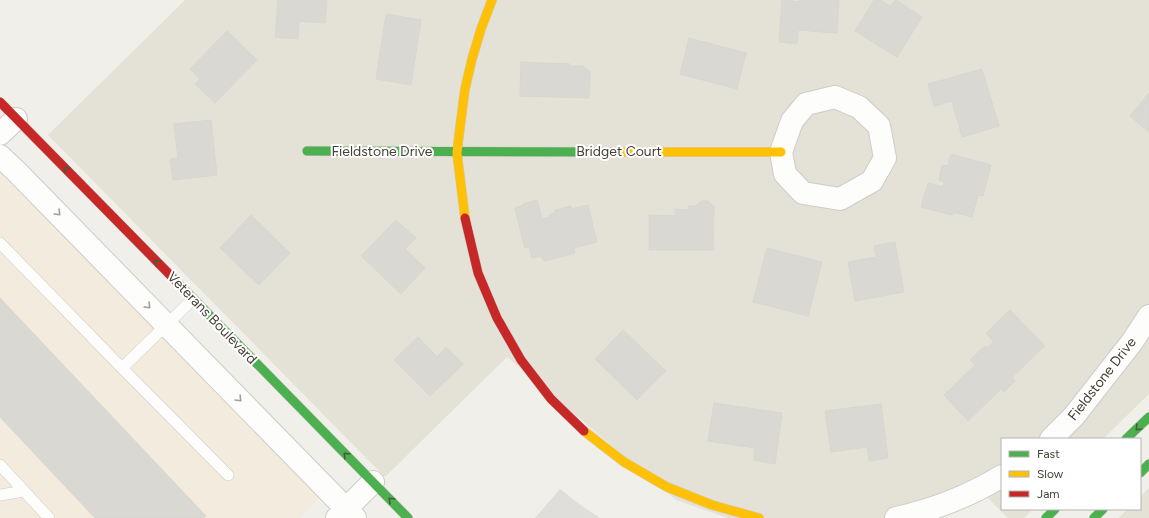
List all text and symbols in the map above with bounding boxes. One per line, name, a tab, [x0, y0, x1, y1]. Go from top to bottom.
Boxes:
street label: Fieldstone Drive	[332, 143, 433, 160]
street label: Bridget Court	[576, 143, 662, 160]
one-way arrow	[63, 166, 71, 174]
one-way arrow	[53, 208, 60, 216]
one-way arrow	[154, 259, 162, 267]
street label: Veterans Boulevard	[164, 268, 260, 368]
one-way arrow	[144, 301, 151, 309]
street label: Fieldstone Drive	[1064, 334, 1140, 424]
one-way arrow	[235, 394, 242, 402]
one-way arrow	[1135, 423, 1143, 431]
legend	[1001, 438, 1141, 510]
text: Fast	[1037, 447, 1060, 461]
one-way arrow	[343, 452, 351, 460]
text: Slow	[1037, 467, 1064, 481]
text: Jam	[1037, 487, 1060, 501]
one-way arrow	[388, 497, 396, 505]

